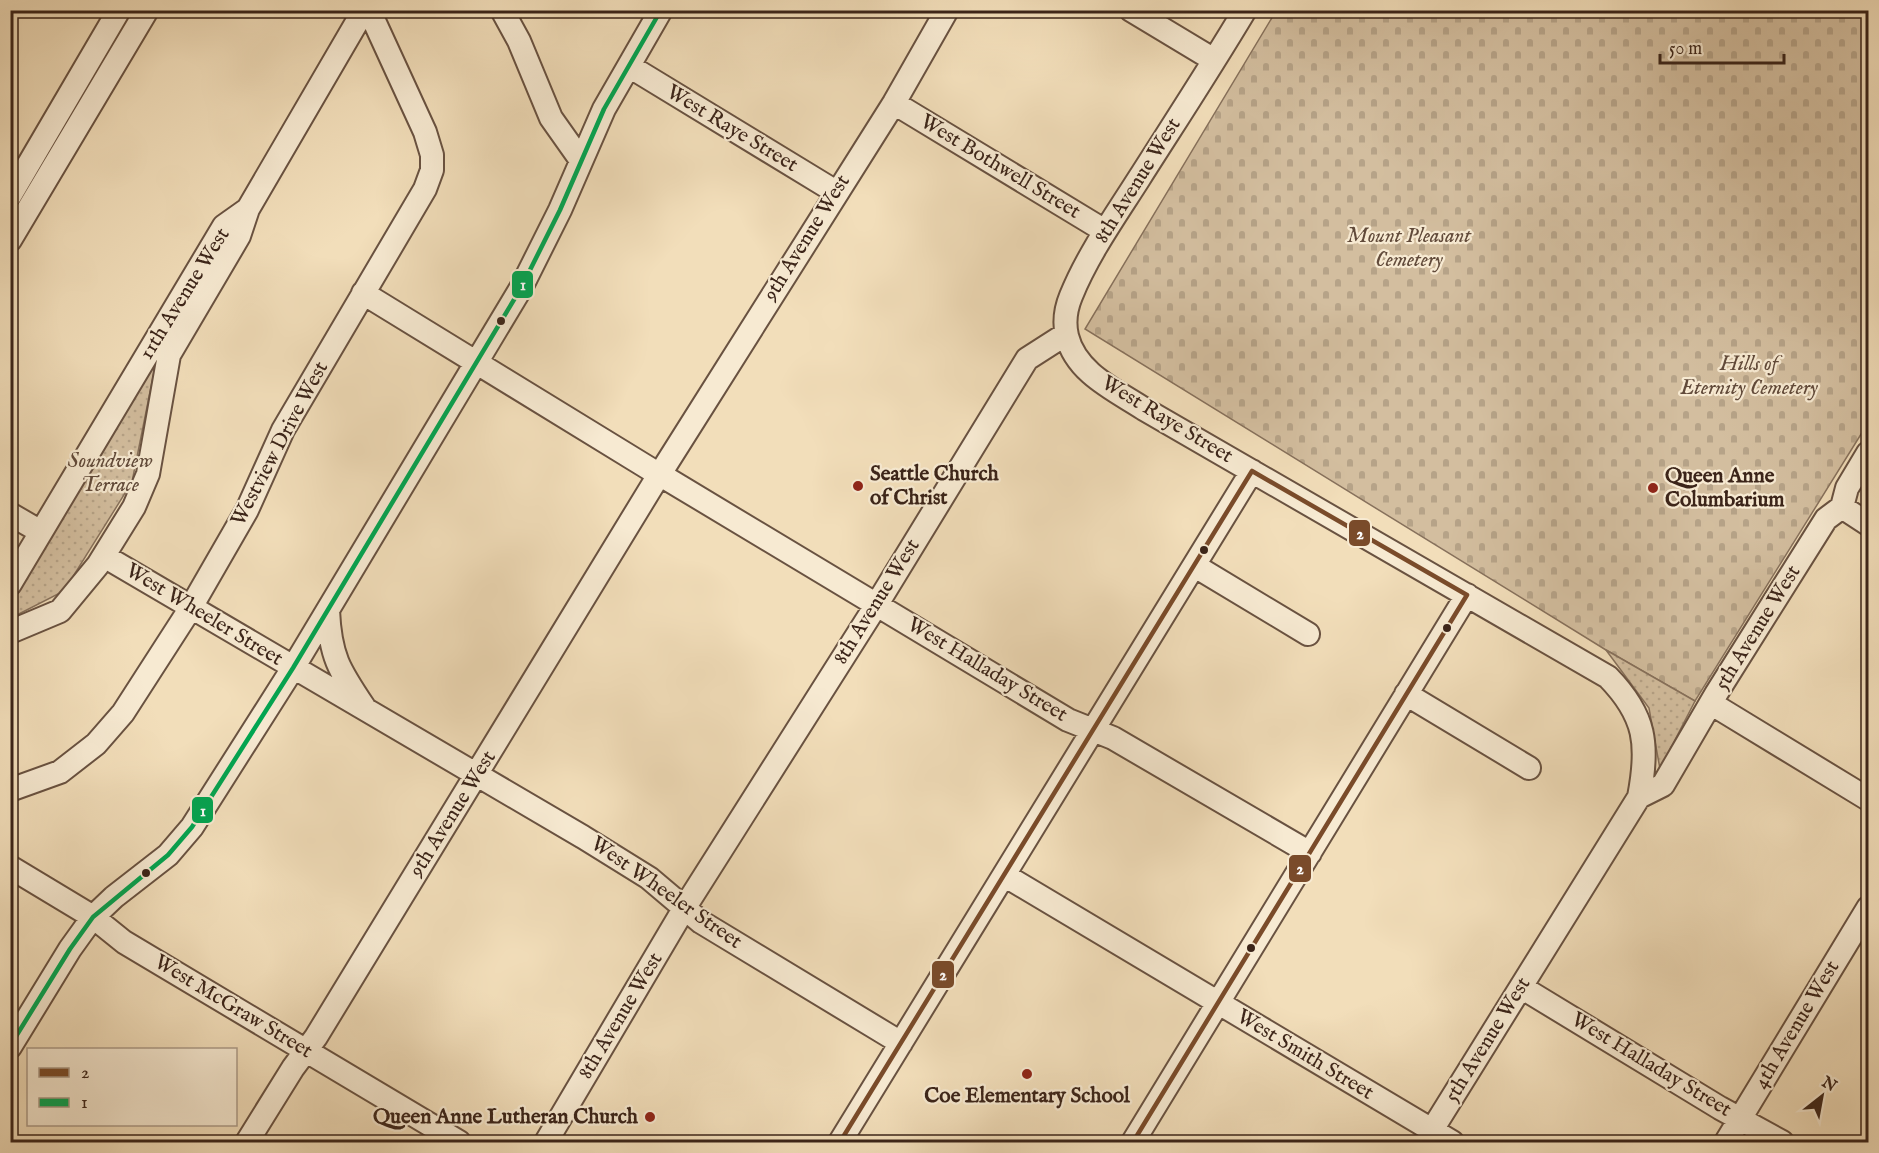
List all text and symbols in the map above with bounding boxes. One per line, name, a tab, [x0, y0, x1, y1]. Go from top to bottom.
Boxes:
scale bar	[1660, 27, 1784, 65]
text: 50 m	[1669, 38, 1702, 61]
street label: West Raye Street	[661, 79, 803, 179]
street label: West Bothwell Street	[915, 108, 1085, 226]
street label: 8th Avenue West	[1089, 113, 1187, 249]
street label: 9th Avenue West	[757, 170, 857, 307]
street label: 11th Avenue West	[134, 223, 236, 365]
park label: Mount Pleasant Cemetery	[1347, 223, 1472, 274]
line badge: 1	[511, 270, 534, 299]
text: 1	[520, 276, 526, 296]
unlabelled marker	[495, 315, 507, 327]
park label: Hills of Eternity Cemetery	[1679, 351, 1818, 402]
street label: Westview Drive West	[225, 357, 335, 531]
street label: West Raye Street	[1096, 370, 1238, 470]
park label: Soundview Terrace	[68, 448, 153, 499]
place label: Seattle Church of Christ	[870, 461, 999, 512]
place label: Queen Anne Columbarium	[1665, 463, 1785, 514]
marker: Seattle Church of Christ	[851, 479, 865, 493]
marker: Queen Anne Columbarium	[1646, 481, 1660, 495]
line badge: 2	[1348, 519, 1371, 547]
text: 2	[1356, 525, 1364, 545]
street label: 8th Avenue West	[828, 534, 926, 670]
unlabelled marker	[1198, 544, 1210, 556]
street label: West Wheeler Street	[120, 557, 288, 673]
street label: 5th Avenue West	[1709, 560, 1807, 696]
street label: West Halladay Street	[902, 611, 1072, 729]
unlabelled marker	[1441, 622, 1453, 634]
street label: 9th Avenue West	[403, 746, 503, 883]
line badge: 1	[191, 796, 214, 824]
text: 1	[200, 802, 206, 822]
street label: West Wheeler Street	[585, 831, 747, 955]
line badge: 2	[1288, 854, 1312, 883]
text: 2	[1296, 860, 1304, 880]
unlabelled marker	[140, 867, 152, 879]
unlabelled marker	[1245, 942, 1257, 954]
street label: 8th Avenue West	[573, 948, 669, 1084]
street label: West McGraw Street	[149, 949, 317, 1065]
street label: 4th Avenue West	[1748, 956, 1846, 1094]
line badge: 2	[931, 960, 955, 989]
text: 2	[939, 966, 947, 986]
street label: 5th Avenue West	[1439, 972, 1537, 1108]
street label: West Smith Street	[1231, 1003, 1379, 1107]
street label: West Halladay Street	[1566, 1006, 1736, 1124]
legend	[27, 1048, 237, 1126]
text: 2	[81, 1062, 89, 1085]
north arrow	[1792, 1066, 1852, 1126]
marker: Coe Elementary School	[1020, 1067, 1034, 1081]
text: N	[1817, 1072, 1840, 1097]
place label: Coe Elementary School	[924, 1083, 1131, 1110]
text: 1	[81, 1092, 88, 1115]
place label: Queen Anne Lutheran Church	[373, 1104, 639, 1131]
marker: Queen Anne Lutheran Church	[643, 1110, 657, 1124]

